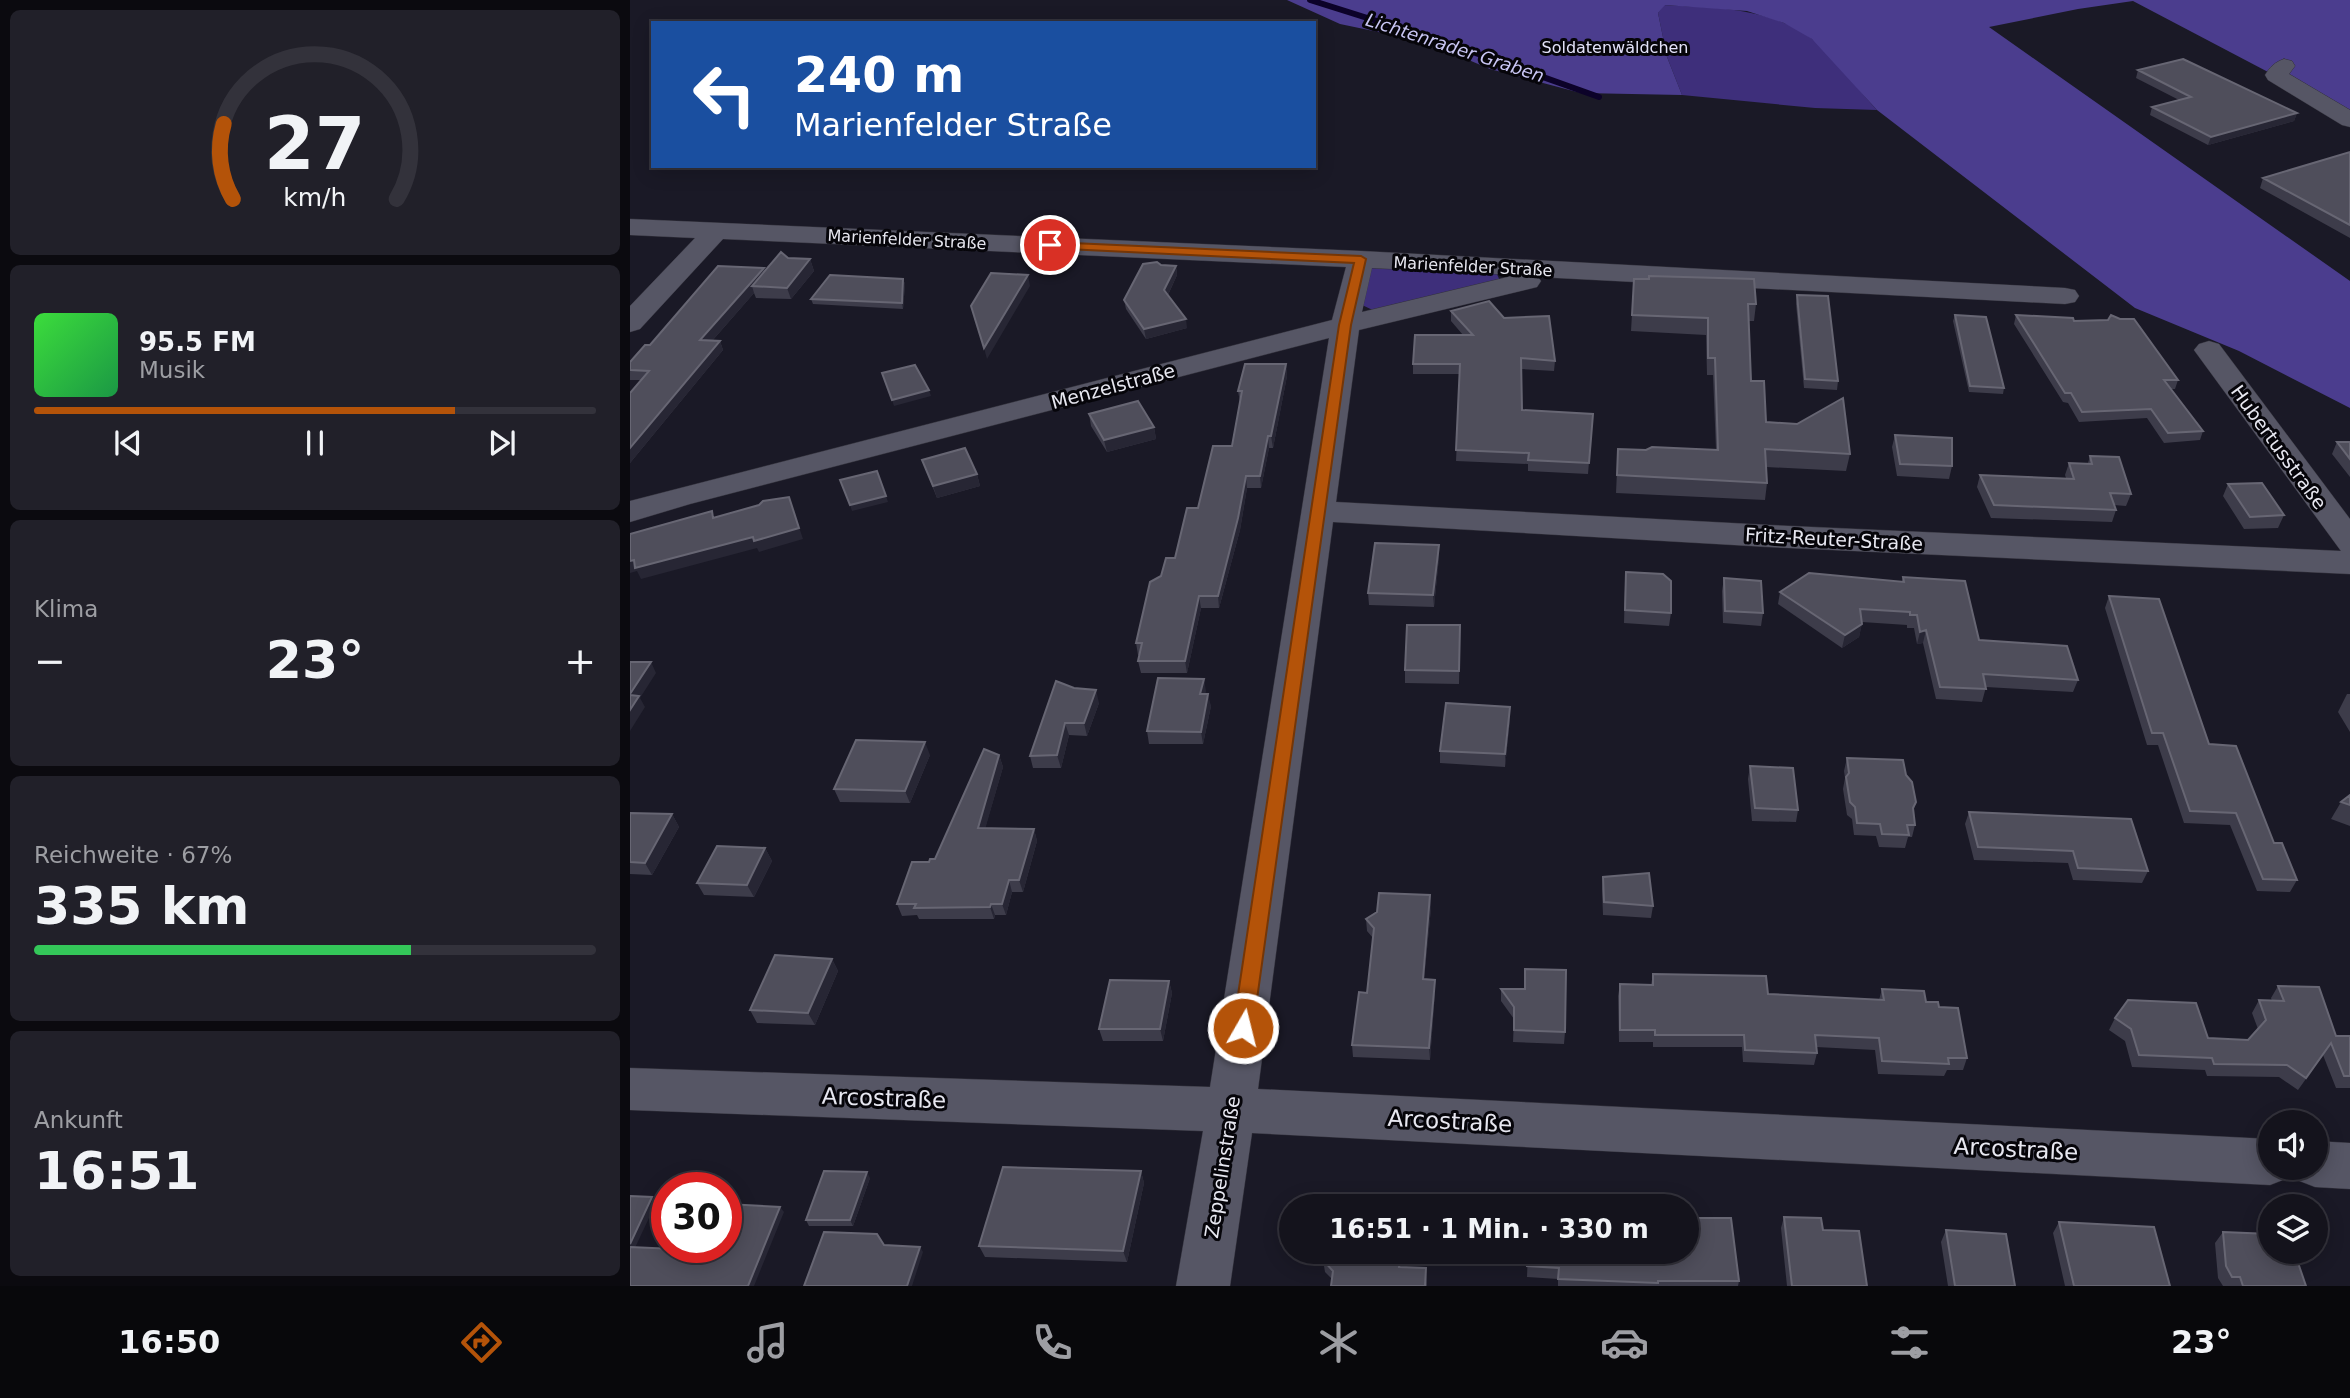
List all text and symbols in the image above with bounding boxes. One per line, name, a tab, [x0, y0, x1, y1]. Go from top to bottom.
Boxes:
water label: Lichtenrader Graben	[1363, 9, 1547, 86]
park label: Soldatenwäldchen	[1541, 38, 1689, 57]
text: 240 m	[794, 47, 964, 104]
icon: left	[679, 49, 770, 140]
text: 27	[264, 101, 366, 186]
text: Marienfelder Straße	[794, 106, 1112, 144]
text: km/h	[283, 182, 347, 211]
pin	[1020, 215, 1080, 275]
street label: Marienfelder Straße	[827, 226, 987, 253]
icon: arrive	[1031, 226, 1069, 264]
street label: Marienfelder Straße	[1393, 253, 1553, 280]
text: 95.5 FM	[139, 327, 256, 357]
text: Musik	[139, 357, 205, 383]
street label: Menzelstraße	[1049, 359, 1177, 413]
street label: Hubertusstraße	[2227, 381, 2331, 513]
icon: previous	[109, 424, 147, 462]
icon: pause	[296, 424, 334, 462]
icon: next	[483, 424, 521, 462]
street label: Fritz-Reuter-Straße	[1744, 523, 1924, 555]
text: Klima	[34, 596, 98, 622]
text: 23°	[266, 630, 364, 690]
text: −	[34, 639, 66, 683]
text: +	[564, 639, 596, 683]
text: Reichweite · 67%	[34, 842, 232, 868]
text: 335 km	[34, 876, 249, 936]
position arrow	[1206, 991, 1280, 1065]
street label: Arcostraße	[821, 1083, 947, 1113]
street label: Zeppelinstraße	[1200, 1094, 1244, 1240]
street label: Arcostraße	[1387, 1105, 1513, 1137]
text: Ankunft	[34, 1107, 123, 1133]
map controls	[2258, 1110, 2328, 1264]
button: sound	[2258, 1110, 2328, 1180]
street label: Arcostraße	[1953, 1133, 2079, 1165]
text: 16:51	[34, 1141, 200, 1201]
speed limit sign: 30	[651, 1172, 742, 1263]
button: layers	[2258, 1194, 2328, 1264]
text: 16:51 · 1 Min. · 330 m	[1329, 1214, 1649, 1244]
icon: directions	[457, 1318, 506, 1367]
icon: music	[743, 1318, 792, 1367]
icon: phone	[1028, 1318, 1077, 1367]
icon: climate	[1314, 1318, 1363, 1367]
icon: car	[1600, 1318, 1649, 1367]
icon: filters	[1885, 1318, 1934, 1367]
text: 16:50	[118, 1323, 220, 1361]
text: 23°	[2171, 1323, 2232, 1361]

